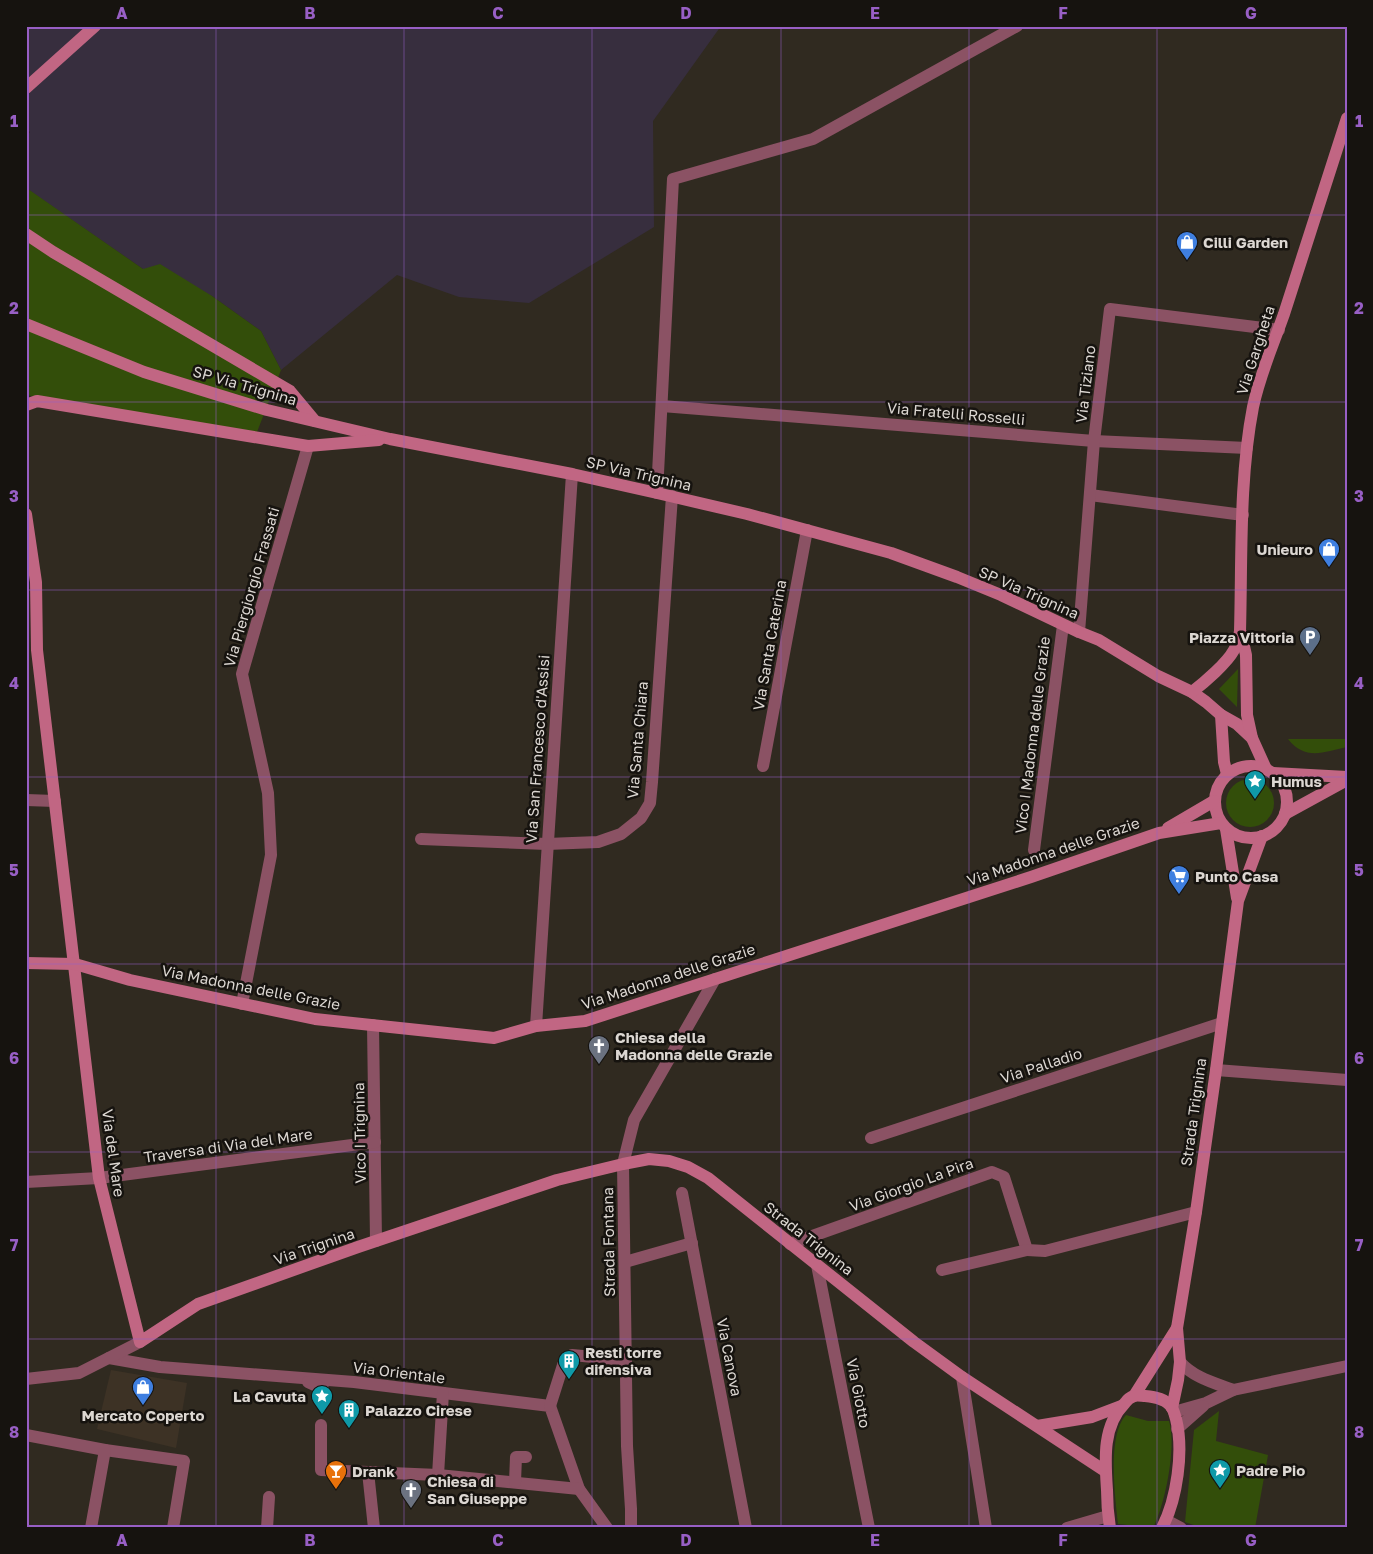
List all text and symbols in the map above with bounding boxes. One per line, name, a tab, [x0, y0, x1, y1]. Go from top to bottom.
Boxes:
text: A	[116, 3, 128, 23]
text: B	[304, 3, 316, 23]
text: C	[492, 3, 504, 23]
text: D	[680, 3, 692, 23]
text: E	[870, 3, 880, 23]
text: F	[1058, 3, 1068, 23]
text: G	[1245, 3, 1257, 23]
text: 1	[10, 111, 18, 131]
text: 1	[1355, 111, 1363, 131]
shop icon: Cilli Garden	[1175, 230, 1199, 261]
place label: Cilli Garden	[1203, 233, 1288, 251]
text: 2	[9, 298, 19, 318]
text: 2	[1354, 298, 1364, 318]
street label: Via Gargheta	[1232, 303, 1278, 397]
street label: Via Tiziano	[1071, 344, 1099, 424]
street label: SP Via Trignina	[191, 362, 299, 408]
street label: Via Fratelli Rosselli	[886, 398, 1026, 428]
street label: SP Via Trignina	[585, 452, 693, 494]
text: 3	[9, 486, 19, 506]
text: 3	[1354, 486, 1364, 506]
street label: Via Piergiorgio Frassati	[219, 505, 283, 669]
shop icon: Unieuro	[1317, 537, 1341, 568]
place label: Unieuro	[1256, 540, 1313, 558]
street label: SP Via Trignina	[976, 562, 1082, 622]
street label: Via Santa Caterina	[749, 578, 789, 712]
parking icon: Piazza Vittoria	[1298, 625, 1322, 656]
place label: Piazza Vittoria	[1189, 628, 1294, 646]
street label: Vico I Madonna delle Grazie	[1011, 635, 1053, 835]
street label: Via San Francesco d'Assisi	[521, 654, 553, 844]
text: 4	[9, 673, 19, 693]
text: 4	[1354, 673, 1364, 693]
street label: Via Santa Chiara	[623, 681, 651, 799]
place icon: Humus	[1243, 769, 1267, 800]
place label: Humus	[1271, 772, 1322, 790]
street label: Via Madonna delle Grazie	[964, 813, 1142, 889]
text: 5	[9, 860, 19, 880]
text: 5	[1354, 860, 1364, 880]
supermarket icon: Punto Casa	[1167, 864, 1191, 895]
place label: Punto Casa	[1195, 867, 1279, 885]
street label: Via Madonna delle Grazie	[579, 939, 757, 1013]
street label: Via Madonna delle Grazie	[160, 961, 342, 1013]
place label: Chiesa della Madonna delle Grazie	[615, 1028, 773, 1063]
church icon: Chiesa della Madonna delle Grazie	[587, 1034, 611, 1065]
street label: Via Palladio	[998, 1043, 1084, 1087]
text: 6	[9, 1048, 19, 1068]
text: 6	[1354, 1048, 1364, 1068]
street label: Strada Trignina	[1177, 1057, 1209, 1167]
street label: Vico I Trignina	[349, 1082, 369, 1184]
street label: Via del Mare	[99, 1108, 129, 1198]
street label: Traversa di Via del Mare	[142, 1124, 314, 1166]
street label: Via Giorgio La Pira	[847, 1153, 975, 1215]
street label: Strada Fontana	[598, 1187, 618, 1297]
street label: Strada Trignina	[761, 1197, 857, 1279]
street label: Via Trignina	[271, 1224, 357, 1268]
text: 7	[10, 1235, 19, 1255]
text: 7	[1355, 1235, 1364, 1255]
street label: Via Canova	[714, 1316, 746, 1398]
place label: Resti torre difensiva	[585, 1343, 662, 1378]
building icon: Resti torre difensiva	[557, 1349, 581, 1380]
street label: Via Orientale	[352, 1357, 446, 1387]
street label: Via Giotto	[843, 1357, 875, 1429]
shop icon: Mercato Coperto	[131, 1375, 155, 1406]
place icon: La Cavuta	[310, 1384, 334, 1415]
place label: La Cavuta	[233, 1387, 306, 1405]
building icon: Palazzo Cirese	[337, 1398, 361, 1429]
place label: Palazzo Cirese	[365, 1401, 472, 1419]
place label: Mercato Coperto	[82, 1406, 204, 1424]
text: 8	[9, 1422, 19, 1442]
text: 8	[1354, 1422, 1364, 1442]
place icon: Padre Pio	[1208, 1458, 1232, 1489]
bar icon: Drank	[324, 1459, 348, 1490]
place label: Padre Pio	[1236, 1461, 1305, 1479]
place label: Drank	[352, 1462, 395, 1480]
place label: Chiesa di San Giuseppe	[427, 1472, 527, 1507]
church icon: Chiesa di San Giuseppe	[399, 1478, 423, 1509]
text: A	[116, 1530, 128, 1550]
text: B	[304, 1530, 316, 1550]
text: C	[492, 1530, 504, 1550]
text: D	[680, 1530, 692, 1550]
text: E	[870, 1530, 880, 1550]
text: F	[1058, 1530, 1068, 1550]
text: G	[1245, 1530, 1257, 1550]

